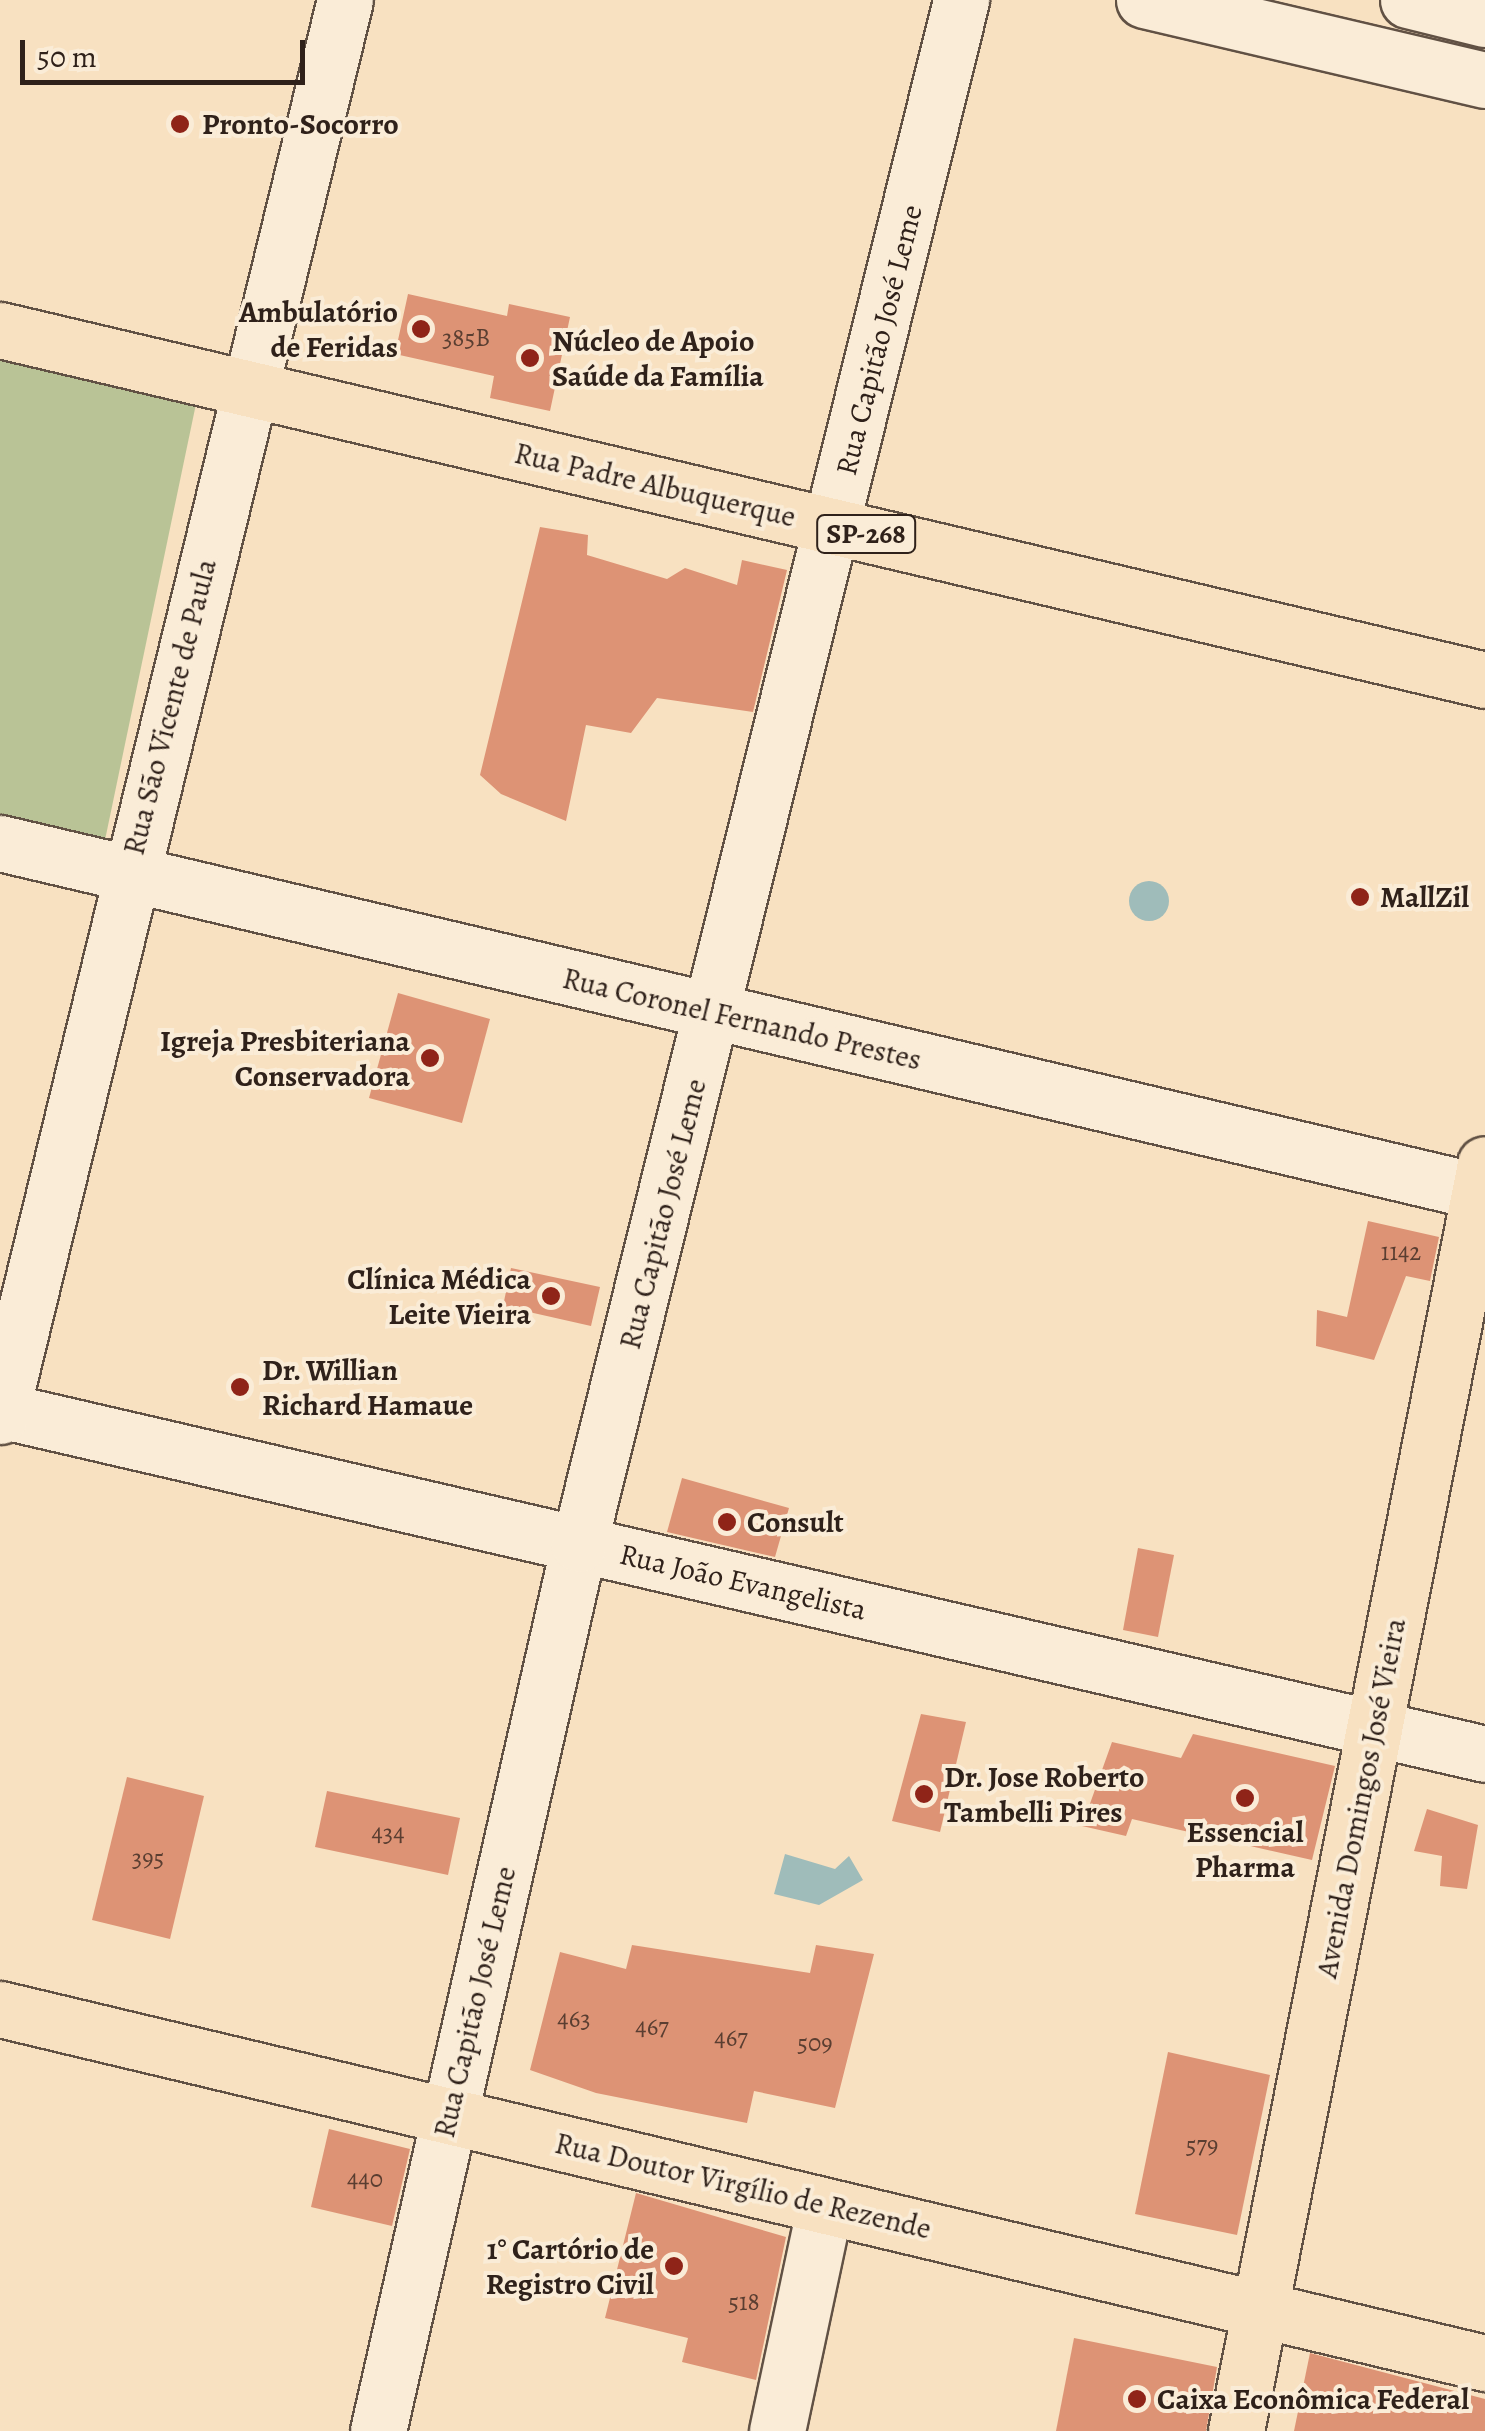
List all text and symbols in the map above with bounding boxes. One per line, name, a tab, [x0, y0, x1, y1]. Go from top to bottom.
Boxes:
scale bar	[25, 20, 310, 82]
text: 50 m	[37, 37, 97, 77]
place label: Pronto-Socorro	[202, 106, 399, 142]
marker: Pronto-Socorro	[167, 111, 193, 137]
street label: Rua Capitão José Leme	[828, 201, 930, 479]
place label: Ambulatório de Feridas	[239, 294, 398, 364]
marker: Ambulatório de Feridas	[408, 316, 434, 342]
house number: 385B	[442, 323, 490, 353]
place label: Núcleo de Apoio Saúde da Família	[552, 323, 764, 394]
marker: Núcleo de Apoio Saúde da Família	[517, 345, 543, 371]
street label: Rua Padre Albuquerque	[511, 435, 799, 535]
road number: SP-268	[816, 511, 916, 557]
street label: Rua São Vicente de Paula	[116, 555, 224, 859]
place label: MallZil	[1380, 879, 1469, 915]
marker: MallZil	[1349, 886, 1371, 908]
street label: Rua Coronel Fernando Prestes	[559, 960, 925, 1078]
place label: Igreja Presbiteriana Conservadora	[160, 1023, 410, 1094]
marker: Igreja Presbiteriana Conservadora	[419, 1047, 441, 1069]
street label: Rua Capitão José Leme	[612, 1075, 714, 1353]
house number: 1142	[1381, 1237, 1421, 1267]
place label: Clínica Médica Leite Vieira	[347, 1261, 531, 1332]
marker: Clínica Médica Leite Vieira	[540, 1285, 562, 1307]
place label: Dr. Willian Richard Hamaue	[262, 1352, 473, 1422]
marker: Dr. Willian Richard Hamaue	[227, 1374, 253, 1400]
place label: Consult	[747, 1504, 844, 1540]
marker: Consult	[716, 1511, 738, 1533]
street label: Rua João Evangelista	[616, 1536, 870, 1628]
street label: Avenida Domingos José Vieira	[1308, 1615, 1414, 1981]
place label: Dr. Jose Roberto Tambelli Pires	[944, 1759, 1145, 1830]
marker: Dr. Jose Roberto Tambelli Pires	[913, 1783, 935, 1805]
marker: Essencial Pharma	[1234, 1787, 1256, 1809]
place label: Essencial Pharma	[1186, 1814, 1304, 1884]
house number: 434	[371, 1818, 405, 1848]
house number: 395	[132, 1843, 164, 1873]
street label: Rua Capitão José Leme	[426, 1863, 524, 2141]
house number: 463	[557, 2004, 591, 2034]
house number: 467	[635, 2012, 669, 2042]
house number: 467	[714, 2023, 748, 2053]
house number: 509	[797, 2028, 833, 2058]
street label: Rua Doutor Virgílio de Rezende	[551, 2125, 935, 2247]
house number: 579	[1186, 2130, 1218, 2160]
house number: 440	[347, 2164, 383, 2194]
place label: 1° Cartório de Registro Civil	[486, 2231, 654, 2302]
marker: 1° Cartório de Registro Civil	[663, 2255, 685, 2277]
house number: 518	[728, 2287, 760, 2317]
place label: Caixa Econômica Federal	[1157, 2381, 1469, 2417]
marker: Caixa Econômica Federal	[1126, 2388, 1148, 2410]

